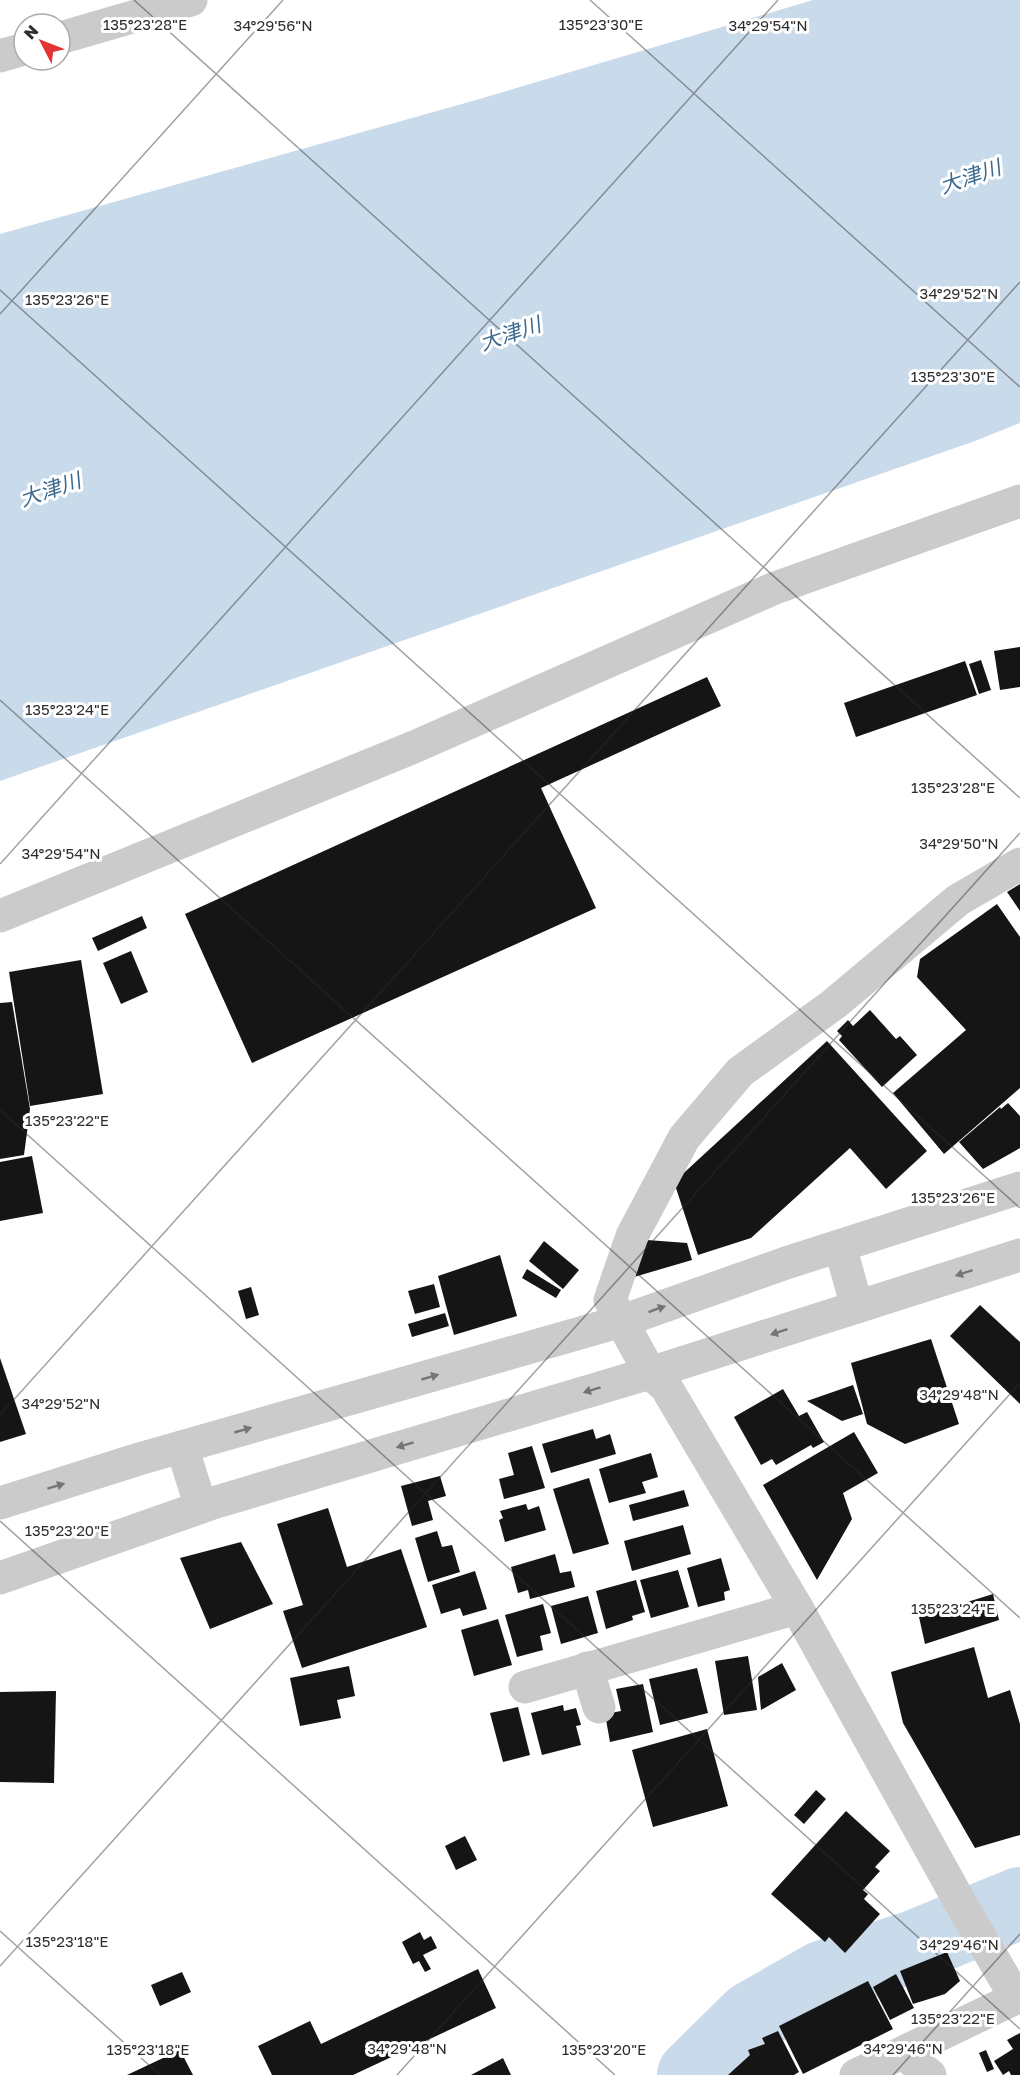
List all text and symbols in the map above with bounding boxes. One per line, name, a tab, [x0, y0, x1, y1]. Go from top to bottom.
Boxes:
north arrow	[12, 12, 72, 72]
text: 135°23'28"E	[103, 15, 187, 33]
text: 135°23'30"E	[559, 15, 643, 33]
text: 34°29'56"N	[233, 16, 313, 34]
text: 34°29'54"N	[728, 16, 808, 34]
text: N	[19, 21, 42, 43]
water label: 大津川	[936, 153, 1006, 199]
text: 34°29'52"N	[920, 284, 998, 302]
text: 135°23'26"E	[25, 290, 109, 308]
water label: 大津川	[476, 310, 546, 356]
text: 135°23'30"E	[911, 367, 995, 385]
water label: 大津川	[16, 466, 86, 512]
text: 135°23'24"E	[25, 700, 109, 718]
text: 135°23'28"E	[911, 778, 995, 796]
text: 34°29'50"N	[919, 834, 999, 852]
text: 34°29'54"N	[21, 844, 101, 862]
text: 135°23'22"E	[25, 1111, 109, 1129]
text: 135°23'26"E	[911, 1188, 995, 1206]
one-way arrow	[955, 1269, 973, 1278]
one-way arrow	[648, 1303, 666, 1313]
one-way arrow	[770, 1328, 788, 1337]
one-way arrow	[421, 1371, 439, 1381]
text: 34°29'48"N	[919, 1385, 999, 1403]
one-way arrow	[583, 1386, 601, 1395]
text: 34°29'52"N	[22, 1394, 100, 1412]
one-way arrow	[234, 1425, 252, 1434]
one-way arrow	[396, 1441, 414, 1450]
one-way arrow	[47, 1481, 65, 1490]
text: 135°23'20"E	[25, 1521, 109, 1539]
text: 135°23'24"E	[911, 1599, 995, 1617]
text: 135°23'18"E	[26, 1932, 108, 1950]
text: 34°29'46"N	[919, 1935, 999, 1953]
text: 135°23'22"E	[911, 2009, 995, 2027]
text: 34°29'48"N	[367, 2039, 447, 2057]
text: 34°29'46"N	[863, 2039, 943, 2057]
text: 135°23'18"E	[107, 2040, 189, 2058]
text: 135°23'20"E	[562, 2040, 646, 2058]

